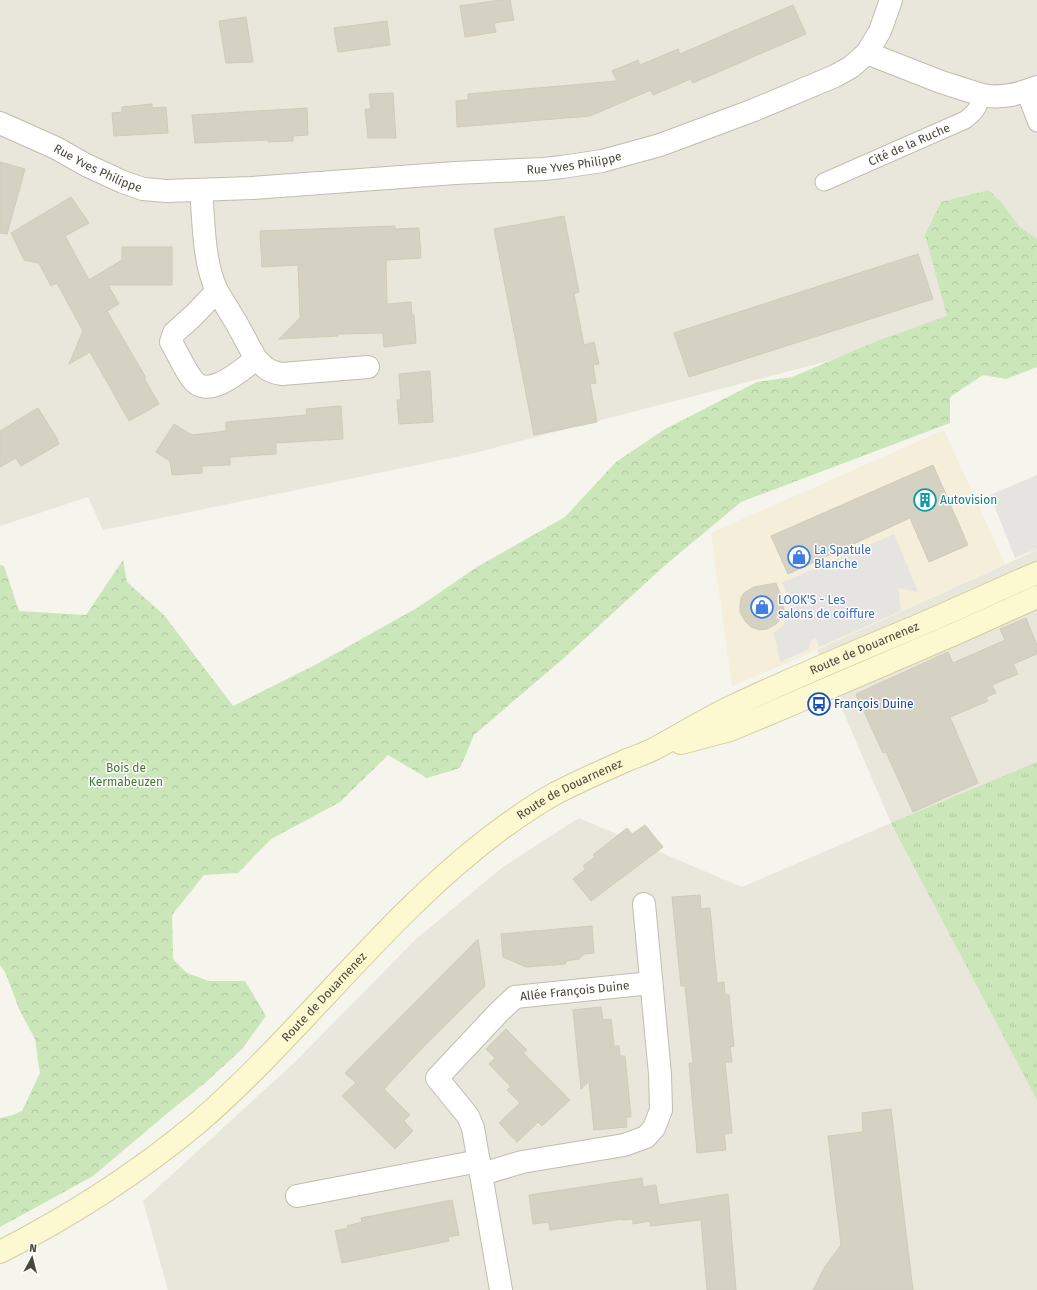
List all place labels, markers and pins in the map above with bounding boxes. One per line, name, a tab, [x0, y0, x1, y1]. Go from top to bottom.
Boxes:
building icon: Autovision	[912, 487, 938, 513]
place label: Autovision	[940, 493, 997, 507]
place label: La Spatule Blanche	[814, 543, 871, 571]
shop icon: La Spatule Blanche	[786, 544, 812, 570]
place label: LOOK'S - Les salons de coiffure	[778, 593, 875, 621]
shop icon: LOOK'S - Les salons de coiffure	[749, 594, 775, 620]
bus stop icon: François Duine	[806, 691, 832, 717]
place label: François Duine	[834, 697, 914, 711]

